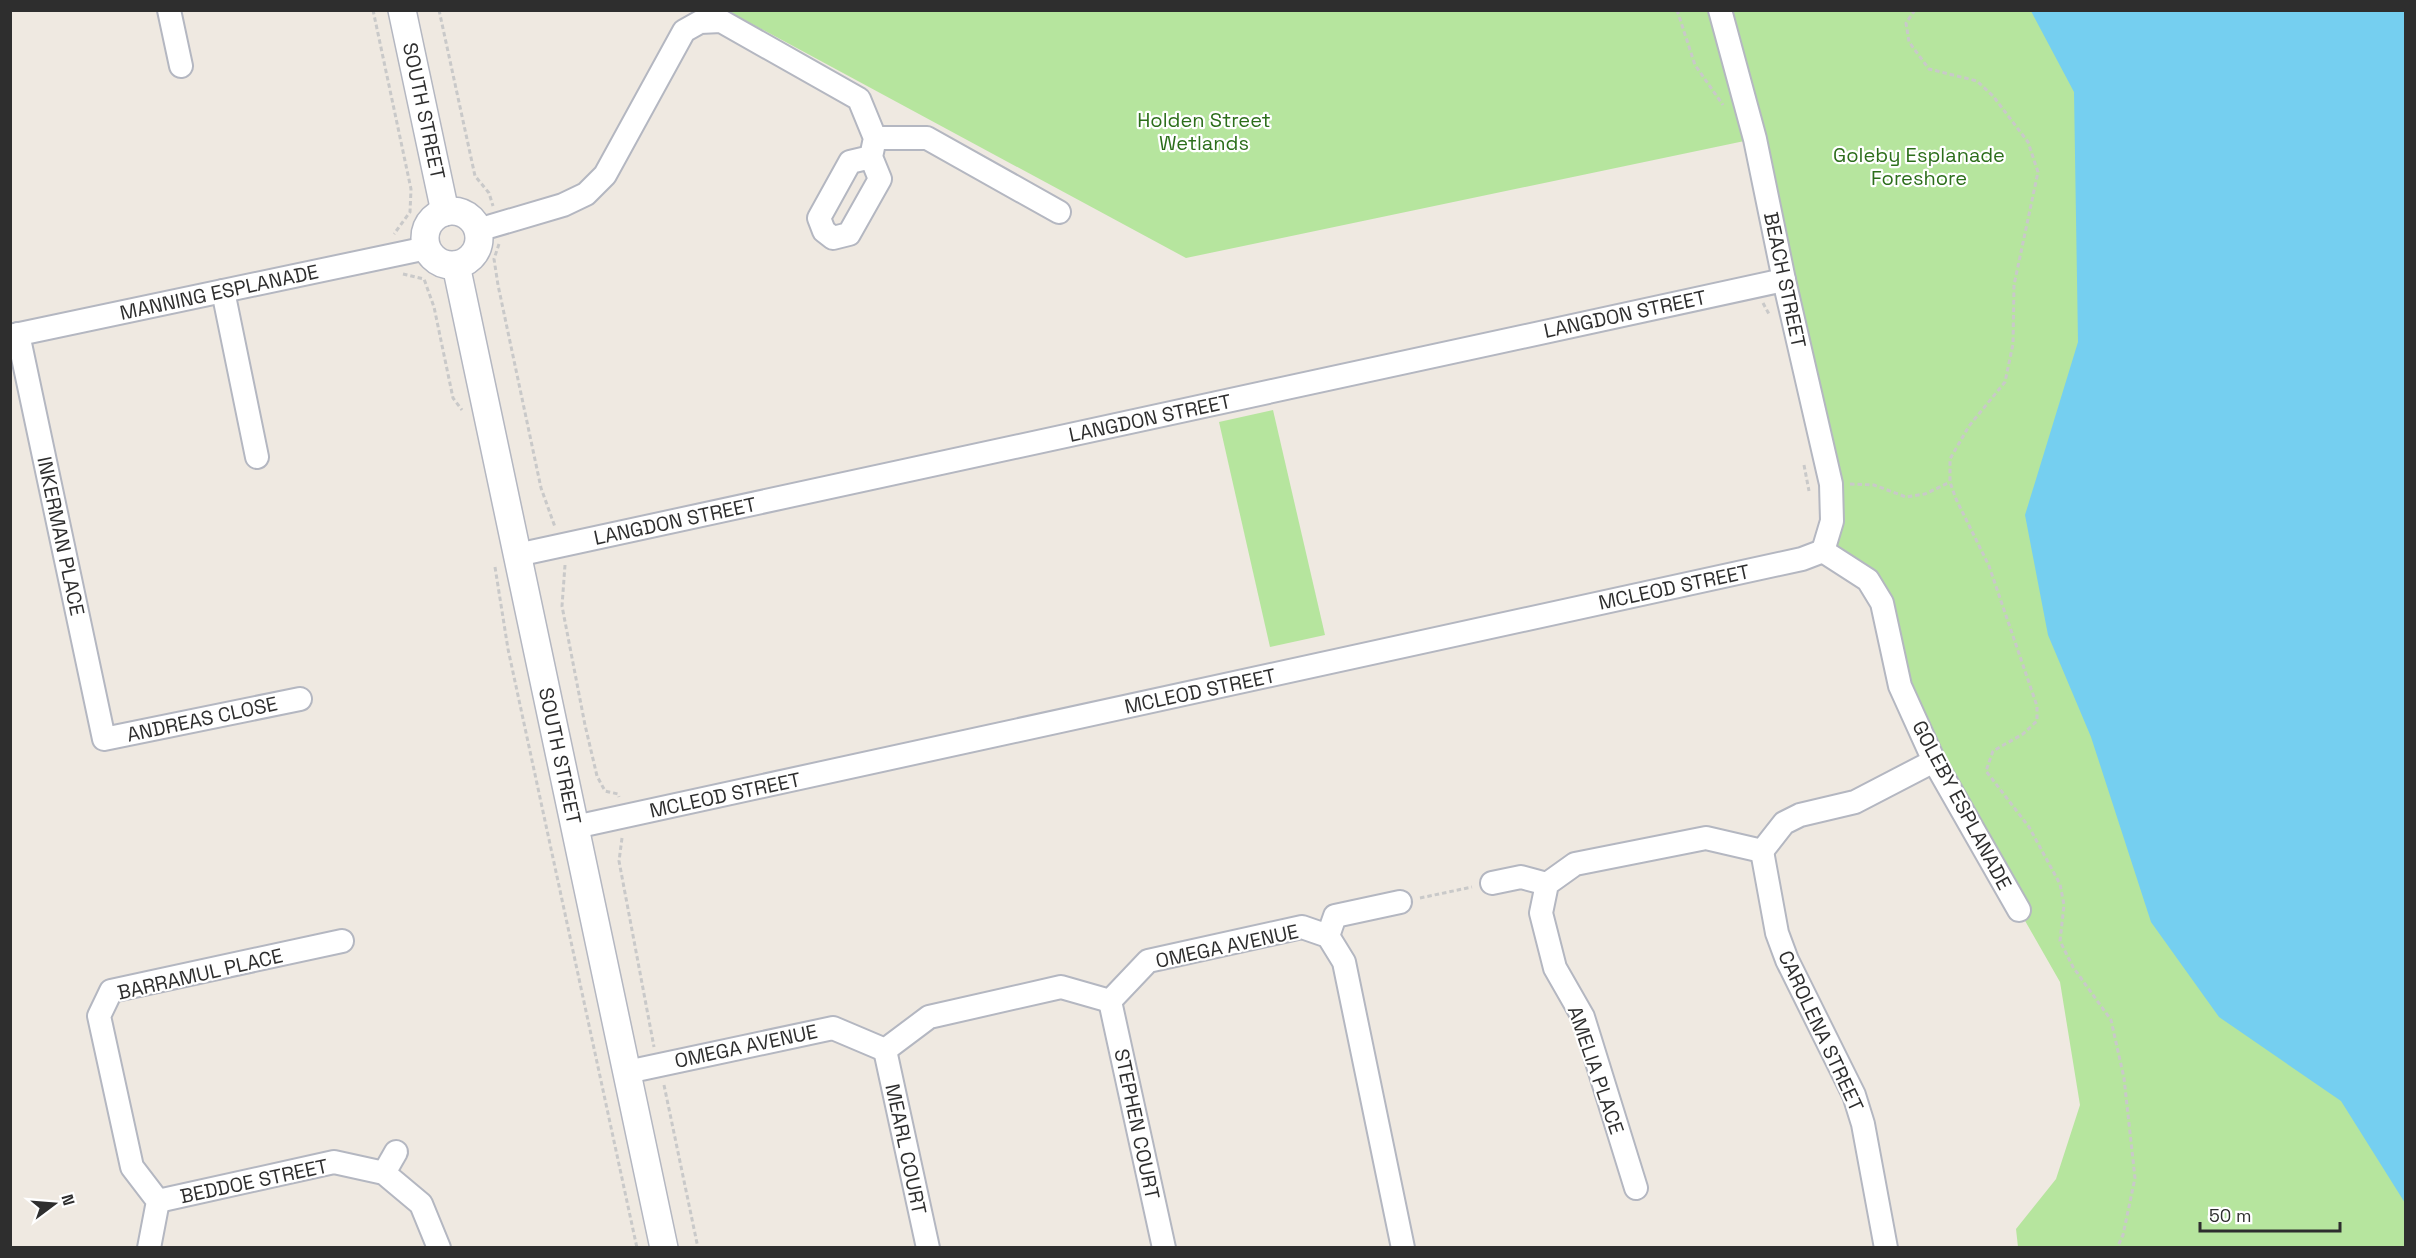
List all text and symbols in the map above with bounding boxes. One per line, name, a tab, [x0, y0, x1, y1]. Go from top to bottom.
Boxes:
street label: SOUTH STREET	[397, 40, 451, 182]
park label: Holden Street Wetlands	[1137, 107, 1271, 156]
park label: Goleby Esplanade Foreshore	[1833, 142, 2005, 191]
street label: BEACH STREET	[1758, 210, 1812, 351]
street label: MANNING ESPLANADE	[117, 258, 321, 326]
street label: LANGDON STREET	[1541, 284, 1709, 344]
street label: LANGDON STREET	[1066, 388, 1234, 448]
street label: INKERMAN PLACE	[31, 454, 91, 618]
street label: LANGDON STREET	[591, 491, 759, 551]
street label: MCLEOD STREET	[1596, 558, 1752, 616]
street label: MCLEOD STREET	[1122, 662, 1278, 720]
street label: SOUTH STREET	[533, 685, 587, 827]
street label: ANDREAS CLOSE	[124, 690, 280, 748]
street label: GOLEBY ESPLANADE	[1906, 716, 2018, 894]
street label: MCLEOD STREET	[647, 766, 803, 824]
street label: OMEGA AVENUE	[1153, 918, 1301, 974]
street label: BARRAMUL PLACE	[115, 942, 285, 1006]
street label: CAROLENA STREET	[1772, 946, 1870, 1116]
street label: AMELIA PLACE	[1562, 1002, 1630, 1138]
street label: OMEGA AVENUE	[672, 1018, 820, 1074]
street label: STEPHEN COURT	[1108, 1046, 1166, 1202]
street label: MEARL COURT	[879, 1081, 933, 1217]
street label: BEDDOE STREET	[178, 1153, 331, 1209]
north arrow	[24, 1174, 84, 1234]
text: N	[56, 1192, 80, 1208]
scale bar	[2200, 1195, 2340, 1233]
text: 50 m	[2209, 1204, 2251, 1227]

